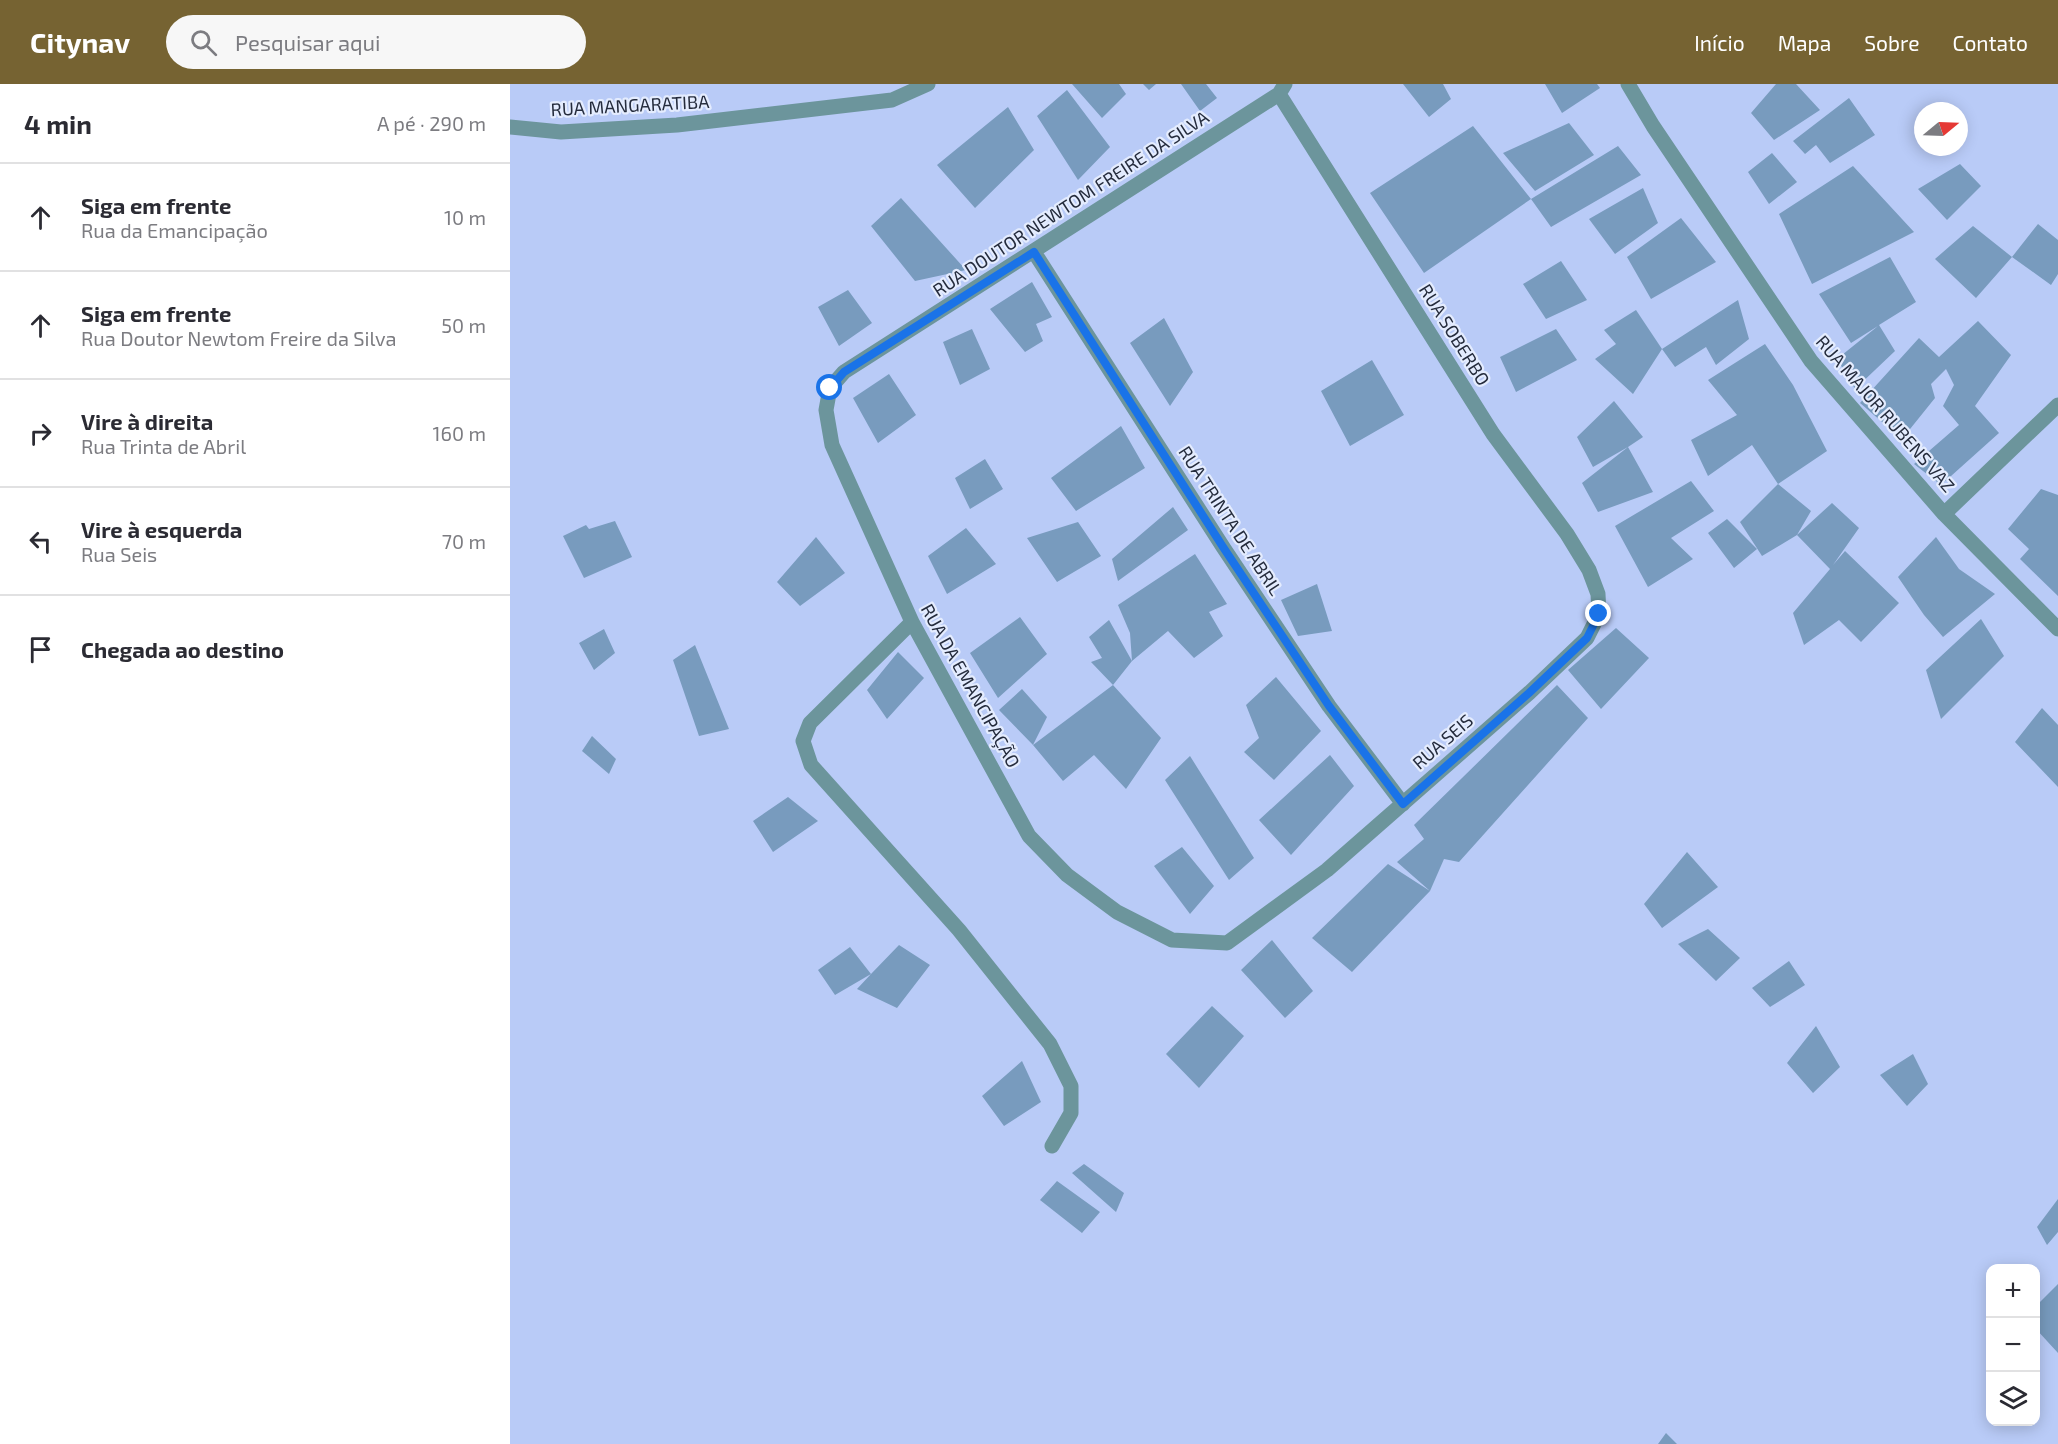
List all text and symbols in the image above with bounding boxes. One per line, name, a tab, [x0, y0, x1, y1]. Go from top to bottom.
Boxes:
search box	[166, 15, 586, 69]
text: Citynav	[30, 25, 130, 59]
icon: search	[187, 26, 220, 59]
text: Pesquisar aqui	[235, 29, 381, 55]
text: Início	[1694, 30, 1745, 55]
text: Mapa	[1778, 30, 1831, 55]
text: Sobre	[1864, 30, 1919, 55]
text: Contato	[1952, 30, 2028, 55]
street label: RUA MANGARATIBA	[550, 90, 711, 120]
north arrow	[1914, 102, 1968, 156]
street label: RUA DOUTOR NEWTOM FREIRE DA SILVA	[928, 105, 1213, 301]
text: 4 min	[24, 108, 92, 139]
text: A pé · 290 m	[377, 111, 486, 135]
text: Siga em frente	[81, 192, 231, 218]
icon: ahead	[24, 201, 57, 234]
text: 10 m	[444, 205, 486, 229]
text: Rua da Emancipação	[81, 218, 268, 242]
street label: RUA SOBERBO	[1415, 280, 1495, 389]
text: Siga em frente	[81, 300, 231, 326]
icon: ahead	[24, 309, 57, 342]
text: 50 m	[441, 313, 486, 337]
text: Rua Doutor Newtom Freire da Silva	[81, 326, 396, 350]
street label: RUA MAJOR RUBENS VAZ	[1812, 330, 1960, 496]
route start	[816, 374, 842, 400]
text: Vire à direita	[81, 408, 213, 434]
icon: right	[24, 417, 57, 450]
text: 160 m	[433, 421, 486, 445]
text: Rua Trinta de Abril	[81, 434, 246, 458]
street label: RUA TRINTA DE ABRIL	[1174, 442, 1287, 599]
text: Vire à esquerda	[81, 516, 242, 542]
icon: left	[24, 525, 57, 558]
text: 70 m	[442, 529, 486, 553]
text: Rua Seis	[81, 542, 157, 566]
street label: RUA DA EMANCIPAÇÃO	[916, 600, 1025, 772]
route end	[1585, 600, 1611, 626]
icon: arrive	[24, 633, 57, 666]
text: Chegada ao destino	[81, 636, 284, 662]
street label: RUA SEIS	[1408, 709, 1477, 773]
map controls	[1986, 1264, 2040, 1426]
button: +	[1986, 1264, 2040, 1318]
button: −	[1986, 1318, 2040, 1372]
button: layers	[1986, 1372, 2040, 1426]

